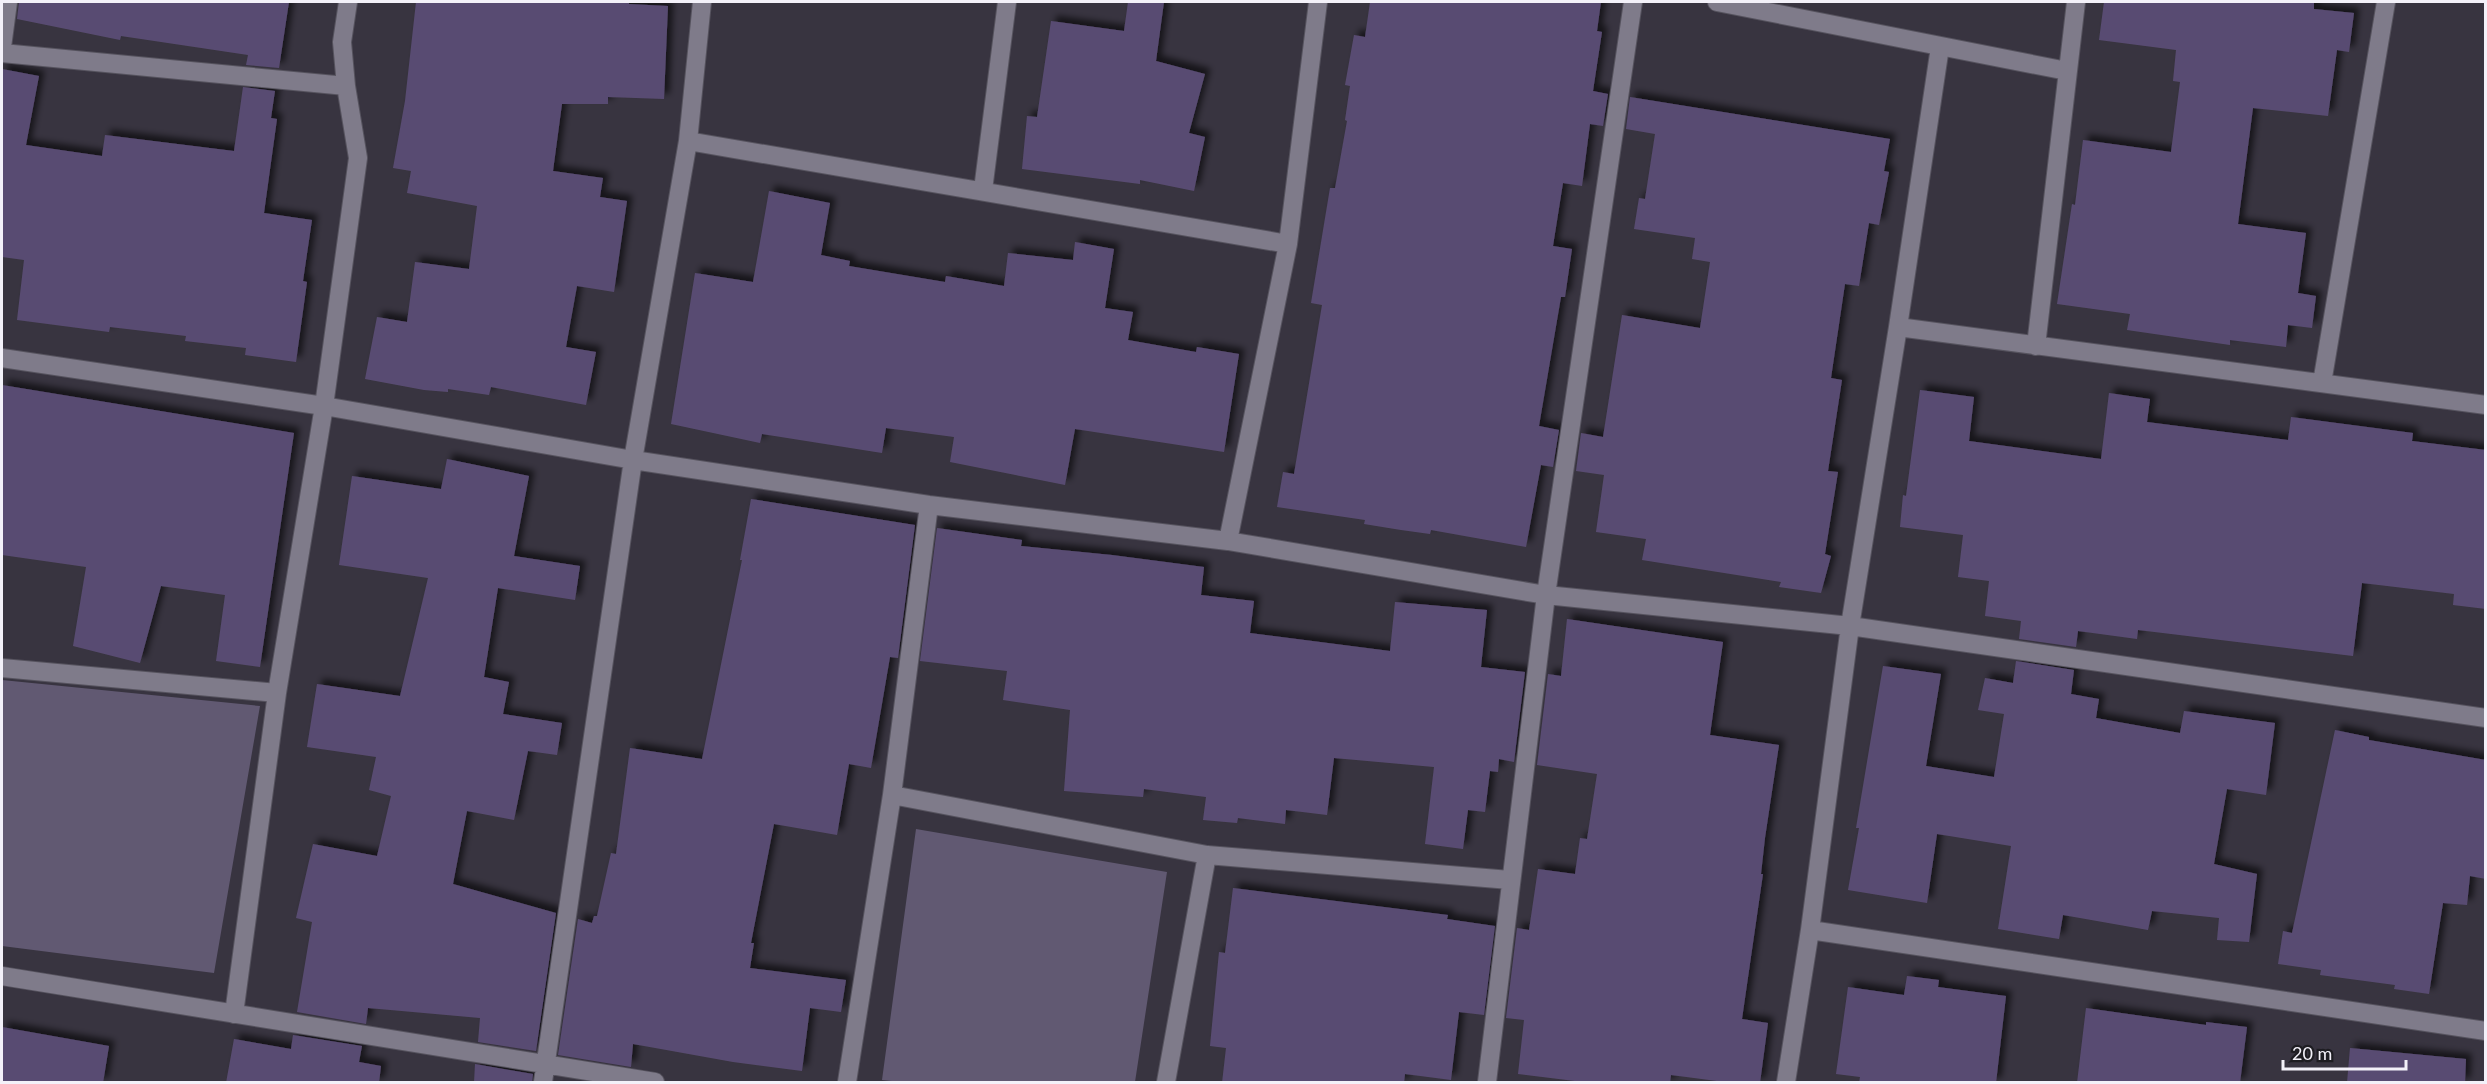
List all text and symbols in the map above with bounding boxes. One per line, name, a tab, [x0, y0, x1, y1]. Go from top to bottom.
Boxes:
scale bar	[2283, 1033, 2406, 1071]
text: 20 m	[2292, 1042, 2332, 1064]

